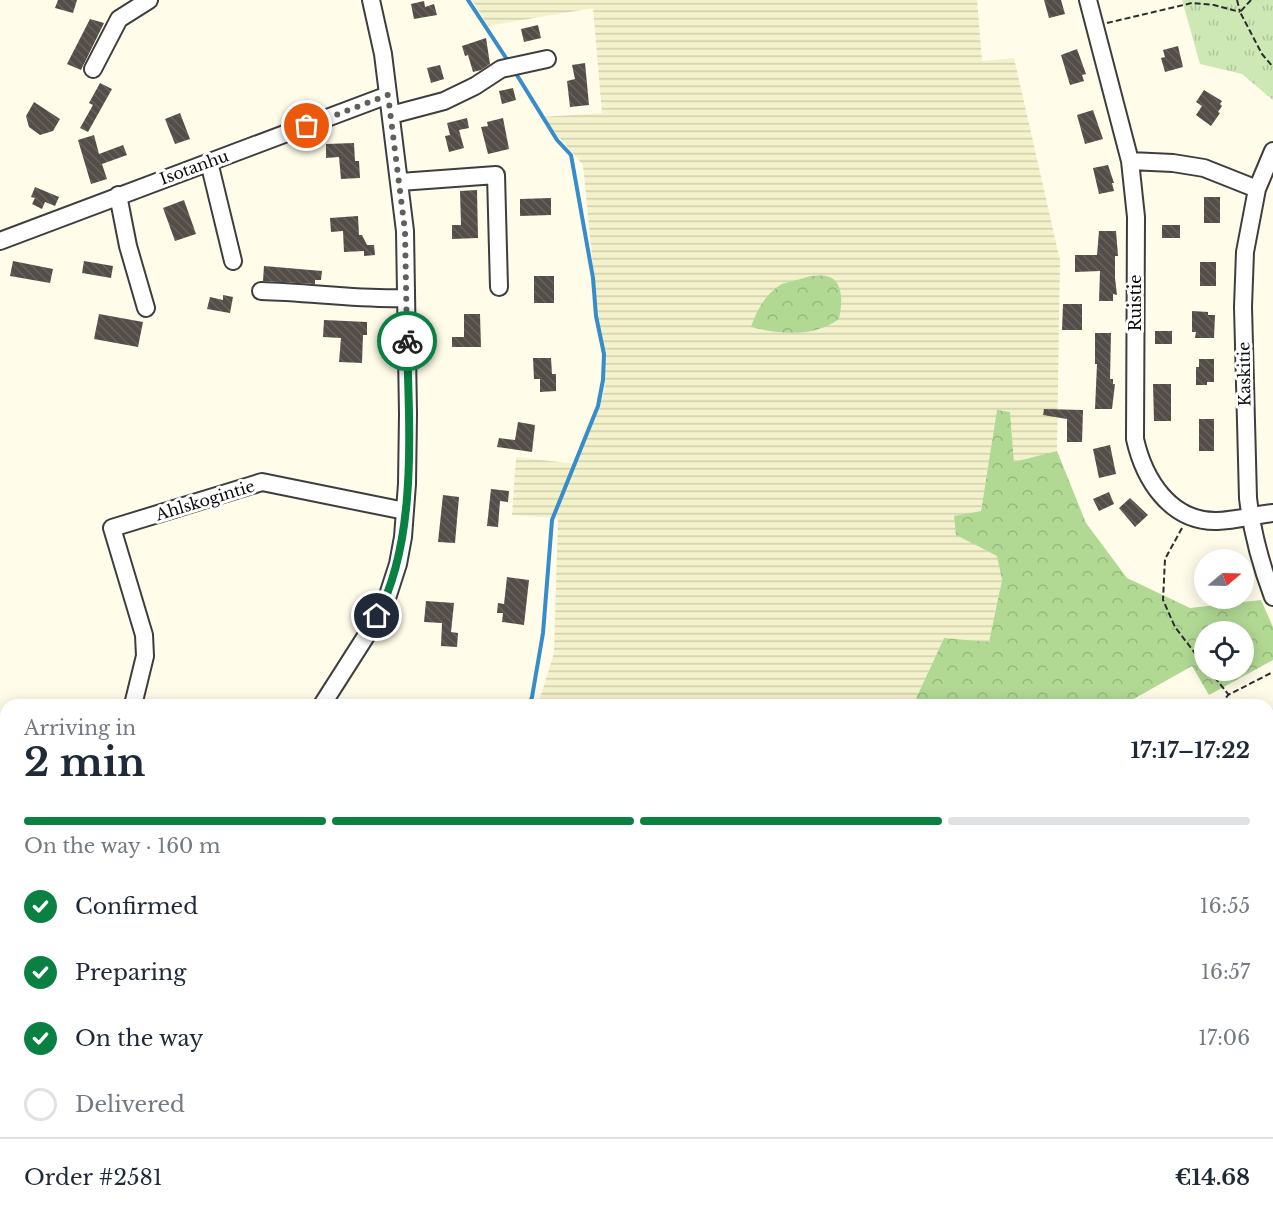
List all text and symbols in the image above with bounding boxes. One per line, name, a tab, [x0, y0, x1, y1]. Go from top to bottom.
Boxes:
pin	[281, 100, 332, 151]
icon: bag	[290, 109, 323, 142]
street label: Isotanhu	[157, 145, 231, 189]
street label: Ruistie	[1125, 275, 1145, 331]
courier	[377, 311, 437, 371]
icon: bike	[391, 325, 424, 358]
street label: Kaskitie	[1233, 342, 1255, 406]
street label: Ahlskogintie	[152, 475, 257, 525]
north arrow	[1194, 549, 1254, 609]
map controls	[1194, 549, 1254, 681]
pin	[351, 590, 402, 641]
icon: home	[360, 599, 393, 632]
button: locate	[1194, 621, 1254, 681]
text: Arriving in	[24, 716, 136, 740]
text: 17:17–17:22	[1130, 737, 1250, 764]
text: 2 min	[24, 738, 145, 787]
text: On the way · 160 m	[24, 834, 221, 858]
icon: check	[24, 890, 57, 923]
text: Confirmed	[75, 893, 198, 920]
text: 16:55	[1200, 894, 1250, 918]
icon: check	[24, 956, 57, 989]
text: Preparing	[75, 959, 186, 986]
text: 16:57	[1201, 960, 1250, 984]
icon: check	[24, 1022, 57, 1055]
text: On the way	[75, 1025, 203, 1052]
text: 17:06	[1198, 1026, 1250, 1050]
text: Delivered	[75, 1091, 185, 1118]
text: Order #2581	[24, 1164, 163, 1191]
text: €14.68	[1175, 1164, 1250, 1191]

